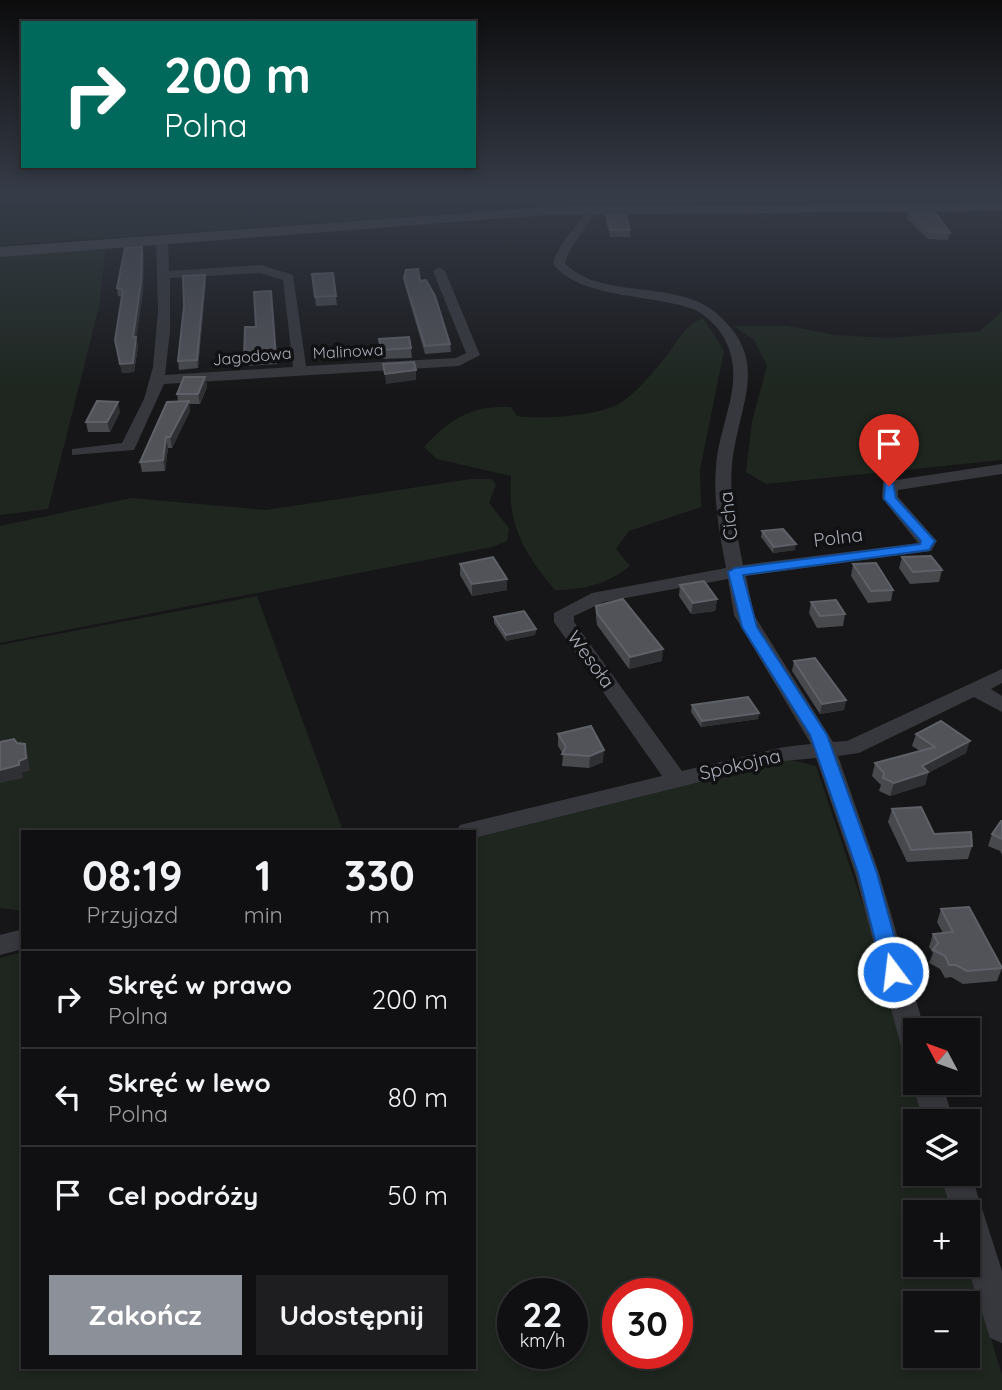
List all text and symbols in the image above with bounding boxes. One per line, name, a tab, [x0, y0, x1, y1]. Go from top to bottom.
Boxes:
text: 200 m	[164, 44, 311, 105]
icon: right	[49, 49, 140, 140]
text: Polna	[164, 105, 247, 145]
street label: Malinowa	[312, 339, 384, 363]
street label: Jagodowa	[212, 343, 292, 369]
pin	[859, 414, 919, 486]
icon: arrive	[870, 425, 908, 463]
street label: Cicha	[714, 491, 742, 541]
street label: Polna	[812, 522, 864, 552]
street label: Wesoła	[562, 626, 620, 692]
street label: Spokojna	[697, 743, 783, 785]
text: 08:19	[82, 849, 183, 902]
text: 1	[255, 849, 271, 902]
text: 330	[344, 849, 415, 902]
text: Przyjazd	[87, 900, 178, 929]
text: min	[244, 900, 283, 929]
text: m	[369, 900, 390, 929]
position arrow	[856, 935, 930, 1009]
text: Skręć w prawo	[108, 968, 292, 1001]
icon: right	[49, 980, 87, 1018]
text: 200 m	[372, 983, 448, 1016]
text: Polna	[108, 1001, 168, 1030]
north arrow	[903, 1018, 980, 1096]
map controls	[903, 1018, 980, 1368]
text: Skręć w lewo	[108, 1066, 271, 1099]
icon: left	[49, 1078, 87, 1116]
text: 80 m	[388, 1081, 448, 1114]
text: Polna	[108, 1099, 168, 1128]
button: layers	[903, 1109, 980, 1186]
icon: arrive	[49, 1176, 87, 1214]
text: Cel podróży	[108, 1179, 258, 1212]
text: 50 m	[388, 1179, 448, 1212]
button: +	[903, 1200, 980, 1277]
button: Zakończ	[49, 1275, 242, 1355]
button: Udostępnij	[256, 1275, 448, 1355]
speed limit sign: 30	[602, 1278, 693, 1369]
button: −	[903, 1291, 980, 1368]
text: 22	[523, 1292, 562, 1336]
text: km/h	[520, 1329, 565, 1352]

